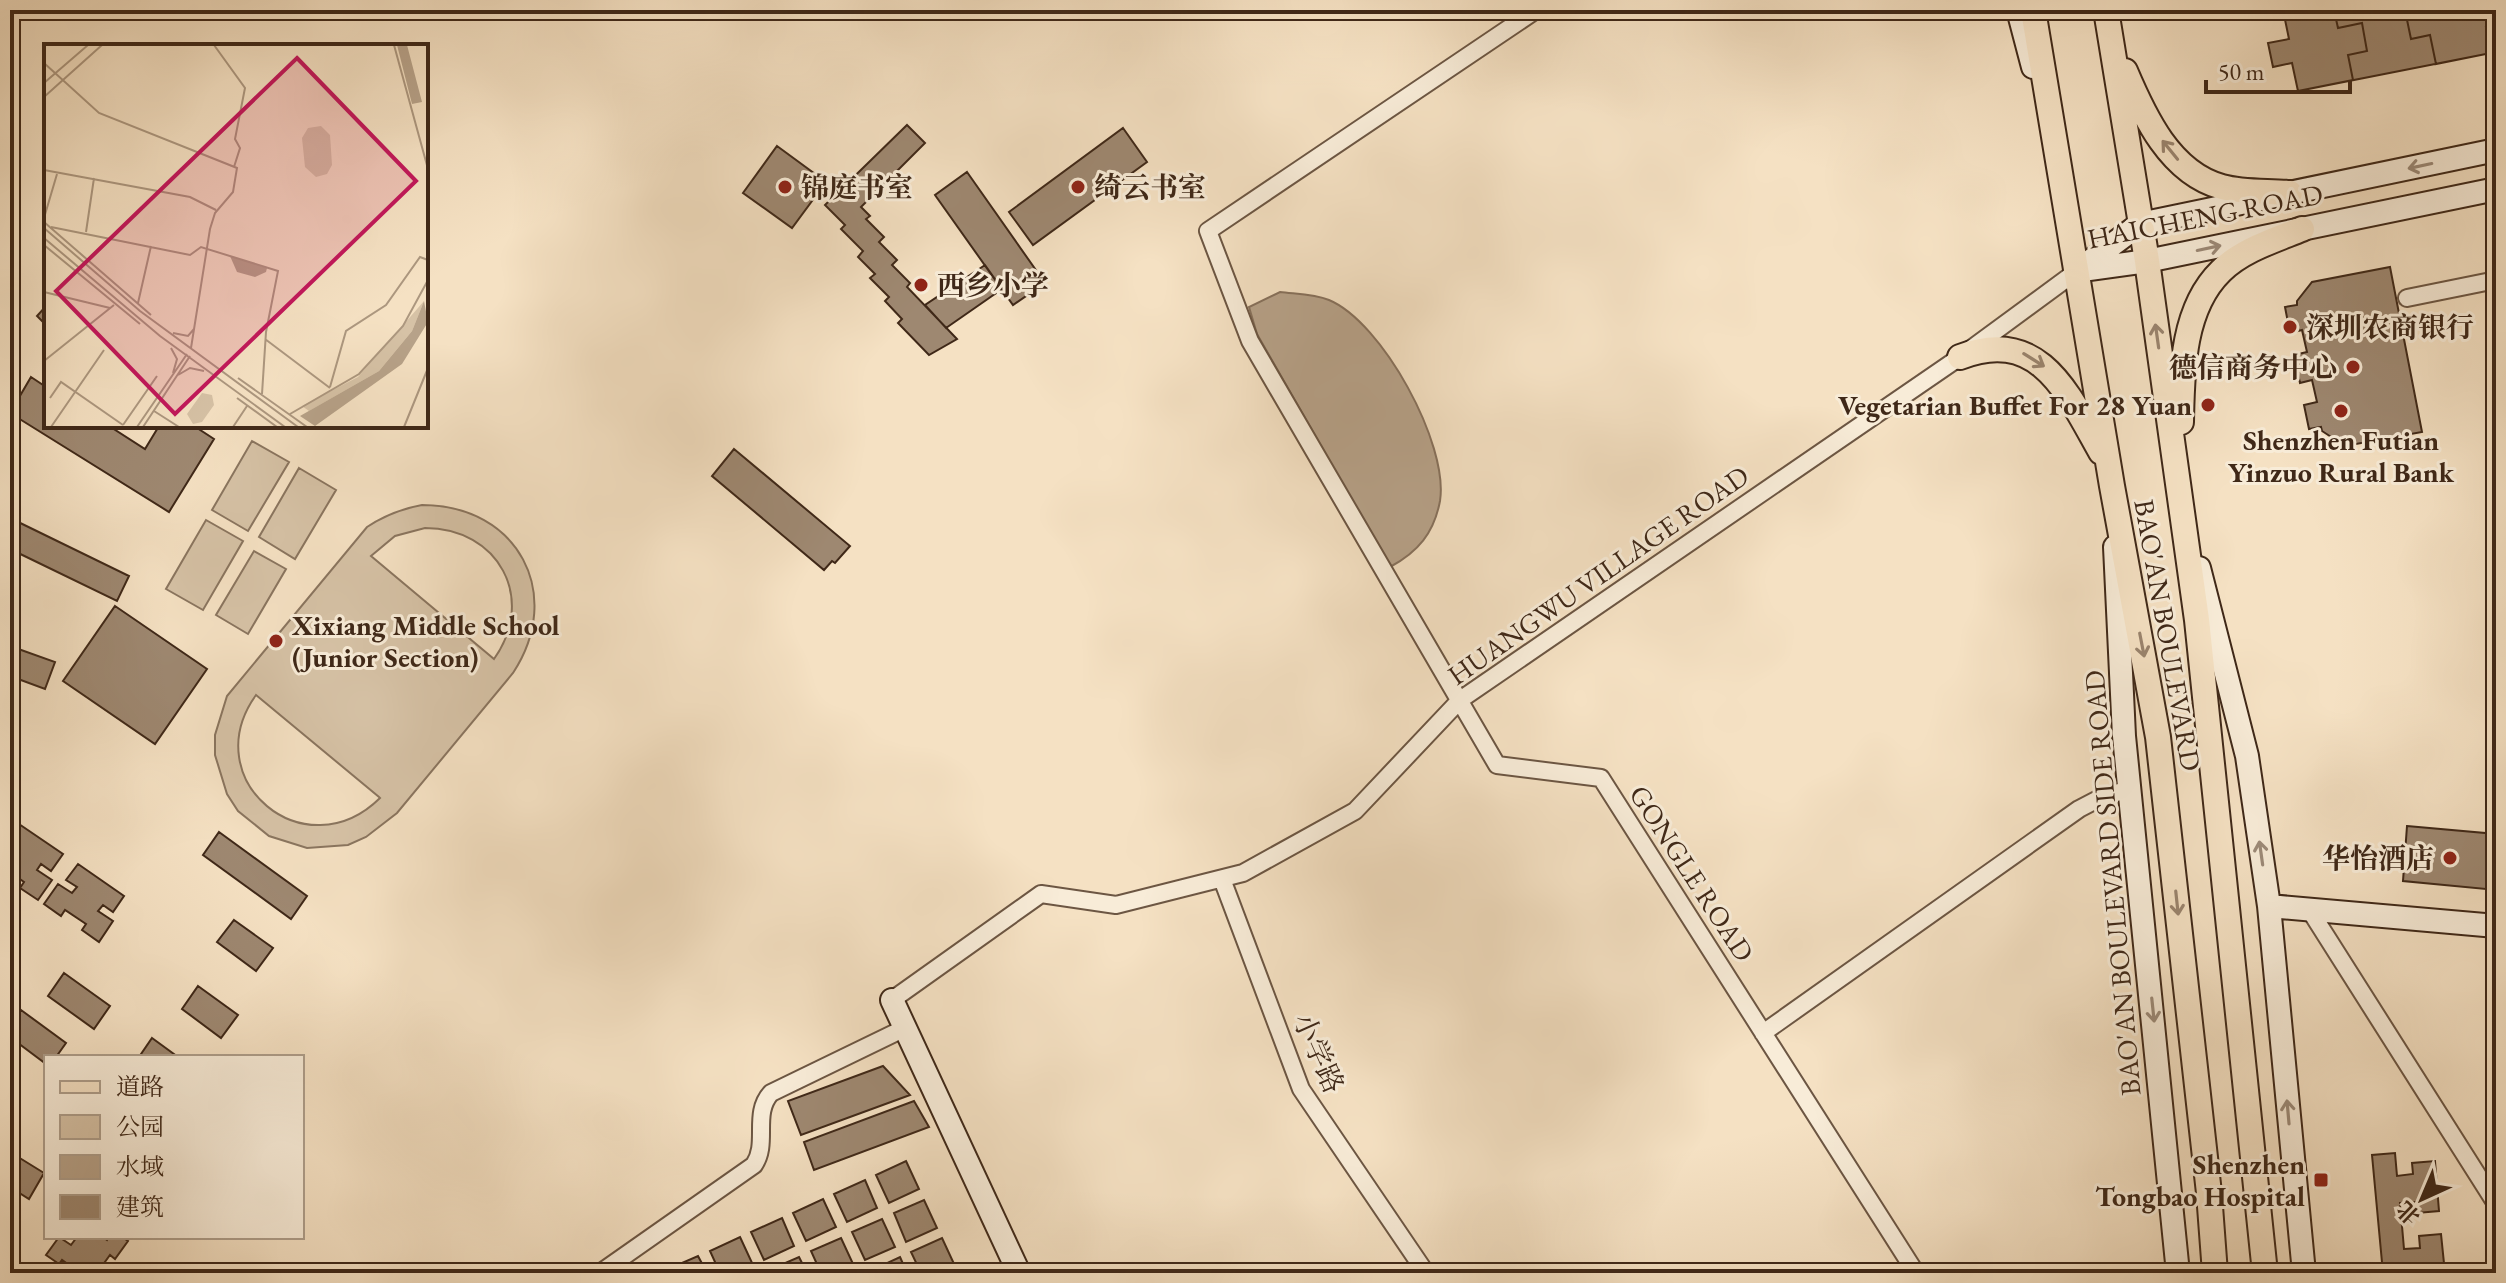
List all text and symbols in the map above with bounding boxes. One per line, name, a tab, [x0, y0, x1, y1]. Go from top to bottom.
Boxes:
inset map	[44, 44, 428, 428]
scale bar	[2206, 44, 2350, 94]
text: 50 m	[2218, 56, 2265, 87]
one-way arrow	[2161, 140, 2179, 161]
one-way arrow	[2407, 159, 2433, 174]
place label: 锦庭书室	[801, 169, 913, 205]
place label: 绮云书室	[1094, 169, 1206, 205]
street label: HAICHENG ROAD	[2084, 176, 2326, 256]
marker: 锦庭书室	[776, 178, 794, 196]
marker: 绮云书室	[1069, 178, 1087, 196]
one-way arrow	[2196, 240, 2221, 255]
place label: 西乡小学	[937, 267, 1049, 303]
marker: 西乡小学	[912, 276, 930, 294]
place label: 深圳农商银行	[2306, 309, 2474, 345]
marker: 深圳农商银行	[2281, 318, 2299, 336]
one-way arrow	[2149, 324, 2164, 349]
place label: 德信商务中心	[2169, 349, 2337, 385]
one-way arrow	[2022, 352, 2044, 368]
marker: 德信商务中心	[2344, 358, 2362, 376]
place label: Vegetarian Buffet For 28 Yuan	[1838, 387, 2192, 423]
marker: Vegetarian Buffet For 28 Yuan	[2199, 396, 2217, 414]
marker: Shenzhen Futian Yinzuo Rural Bank	[2332, 402, 2350, 420]
place label: Shenzhen Futian Yinzuo Rural Bank	[2228, 422, 2455, 490]
street label: HUANGWU VILLAGE ROAD	[1440, 457, 1756, 693]
street label: BAO'AN BOULEVARD	[2126, 496, 2210, 774]
place label: Xixiang Middle School (Junior Section)	[291, 607, 560, 675]
marker: Xixiang Middle School (Junior Section)	[267, 632, 285, 650]
one-way arrow	[2136, 632, 2151, 657]
street label: BAO'AN BOULEVARD SIDE ROAD	[2075, 669, 2149, 1097]
street label: GONGLE ROAD	[1622, 778, 1762, 968]
place label: 华怡酒店	[2322, 840, 2434, 876]
one-way arrow	[2253, 841, 2268, 866]
marker: 华怡酒店	[2441, 849, 2459, 867]
one-way arrow	[2169, 889, 2184, 915]
one-way arrow	[2145, 996, 2160, 1023]
street label: 小学路	[1285, 1007, 1353, 1099]
legend	[44, 1055, 304, 1239]
text: 道路	[116, 1071, 164, 1102]
one-way arrow	[2281, 1099, 2296, 1126]
text: 公园	[116, 1111, 164, 1142]
place label: Shenzhen Tongbao Hospital	[2095, 1146, 2305, 1214]
text: 水域	[116, 1151, 164, 1182]
north arrow	[2382, 1159, 2462, 1239]
marker: Shenzhen Tongbao Hospital	[2312, 1171, 2330, 1189]
text: 建筑	[116, 1191, 164, 1222]
text: 北	[2390, 1195, 2426, 1231]

